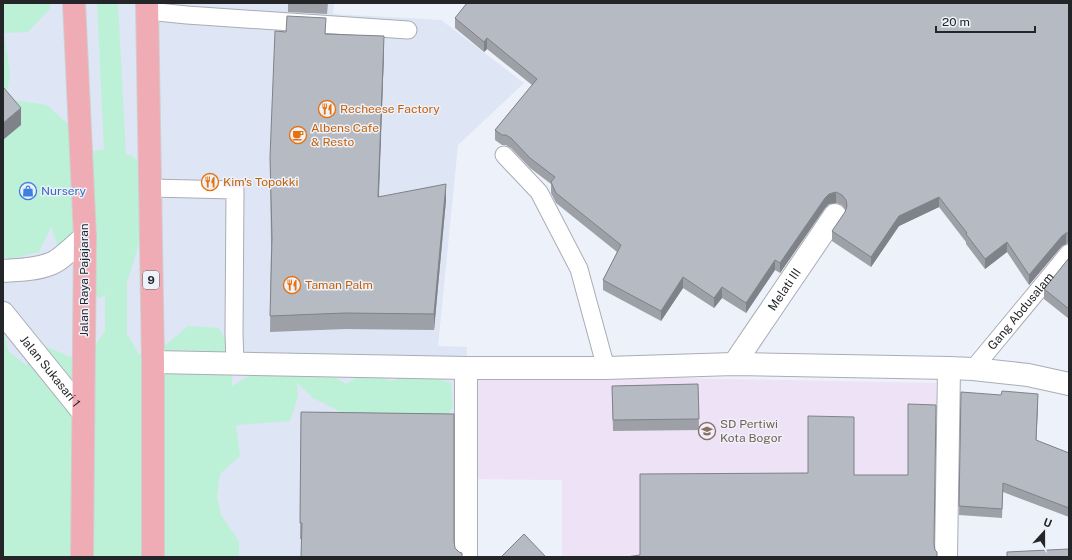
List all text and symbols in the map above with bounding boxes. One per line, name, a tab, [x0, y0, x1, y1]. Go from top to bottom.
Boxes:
scale bar	[936, 8, 1035, 34]
text: 20 m	[942, 15, 970, 29]
restaurant icon: Recheese Factory	[317, 99, 337, 119]
place label: Recheese Factory	[340, 102, 440, 116]
place label: Albens Cafe & Resto	[311, 121, 379, 149]
cafe icon: Albens Cafe & Resto	[288, 125, 308, 145]
restaurant icon: Kim's Topokki	[200, 172, 220, 192]
place label: Kim's Topokki	[223, 175, 298, 189]
shop icon: Nursery	[18, 181, 38, 201]
place label: Nursery	[41, 184, 86, 198]
street label: Jalan Raya Pajajaran	[77, 223, 91, 337]
street label: Melati III	[765, 266, 804, 313]
street label: Gang Abdusalam	[985, 270, 1057, 353]
road number: 9	[143, 271, 159, 289]
restaurant icon: Taman Palm	[282, 275, 302, 295]
place label: Taman Palm	[305, 278, 373, 292]
street label: Jalan Sukasari 1	[17, 333, 83, 410]
place label: SD Pertiwi Kota Bogor	[720, 417, 782, 445]
school or university icon: SD Pertiwi Kota Bogor	[697, 421, 717, 441]
north arrow	[1024, 512, 1064, 552]
text: U	[1042, 516, 1053, 530]

